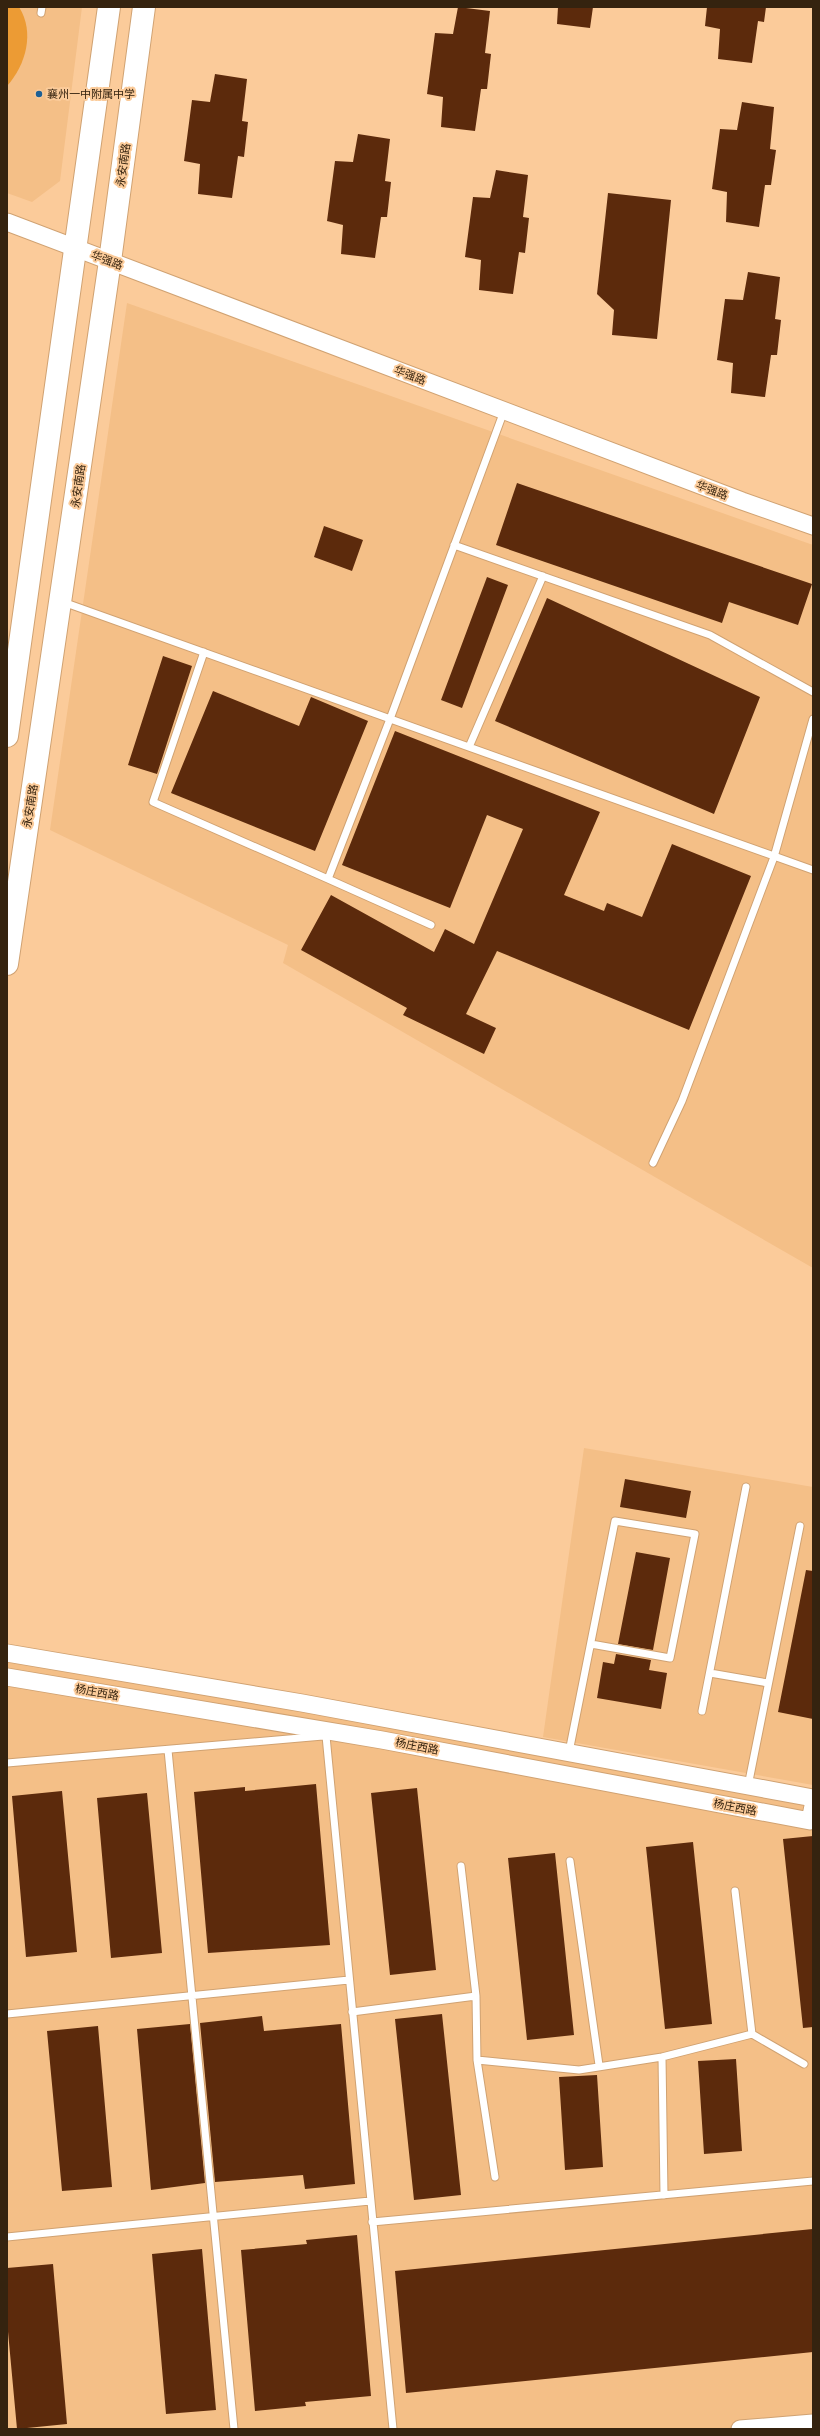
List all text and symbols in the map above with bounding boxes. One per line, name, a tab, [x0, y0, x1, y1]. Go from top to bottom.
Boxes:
place label: 襄州一中附属中学	[47, 88, 135, 100]
marker: 襄州一中附属中学	[34, 89, 44, 99]
street label: 永安南路	[114, 142, 132, 188]
street label: 华强路	[89, 248, 125, 272]
street label: 华强路	[392, 363, 428, 387]
street label: 永安南路	[69, 463, 87, 509]
street label: 华强路	[694, 478, 730, 502]
street label: 永安南路	[21, 783, 39, 829]
street label: 杨庄西路	[74, 1682, 120, 1702]
street label: 杨庄西路	[394, 1736, 440, 1756]
street label: 杨庄西路	[712, 1797, 758, 1817]

